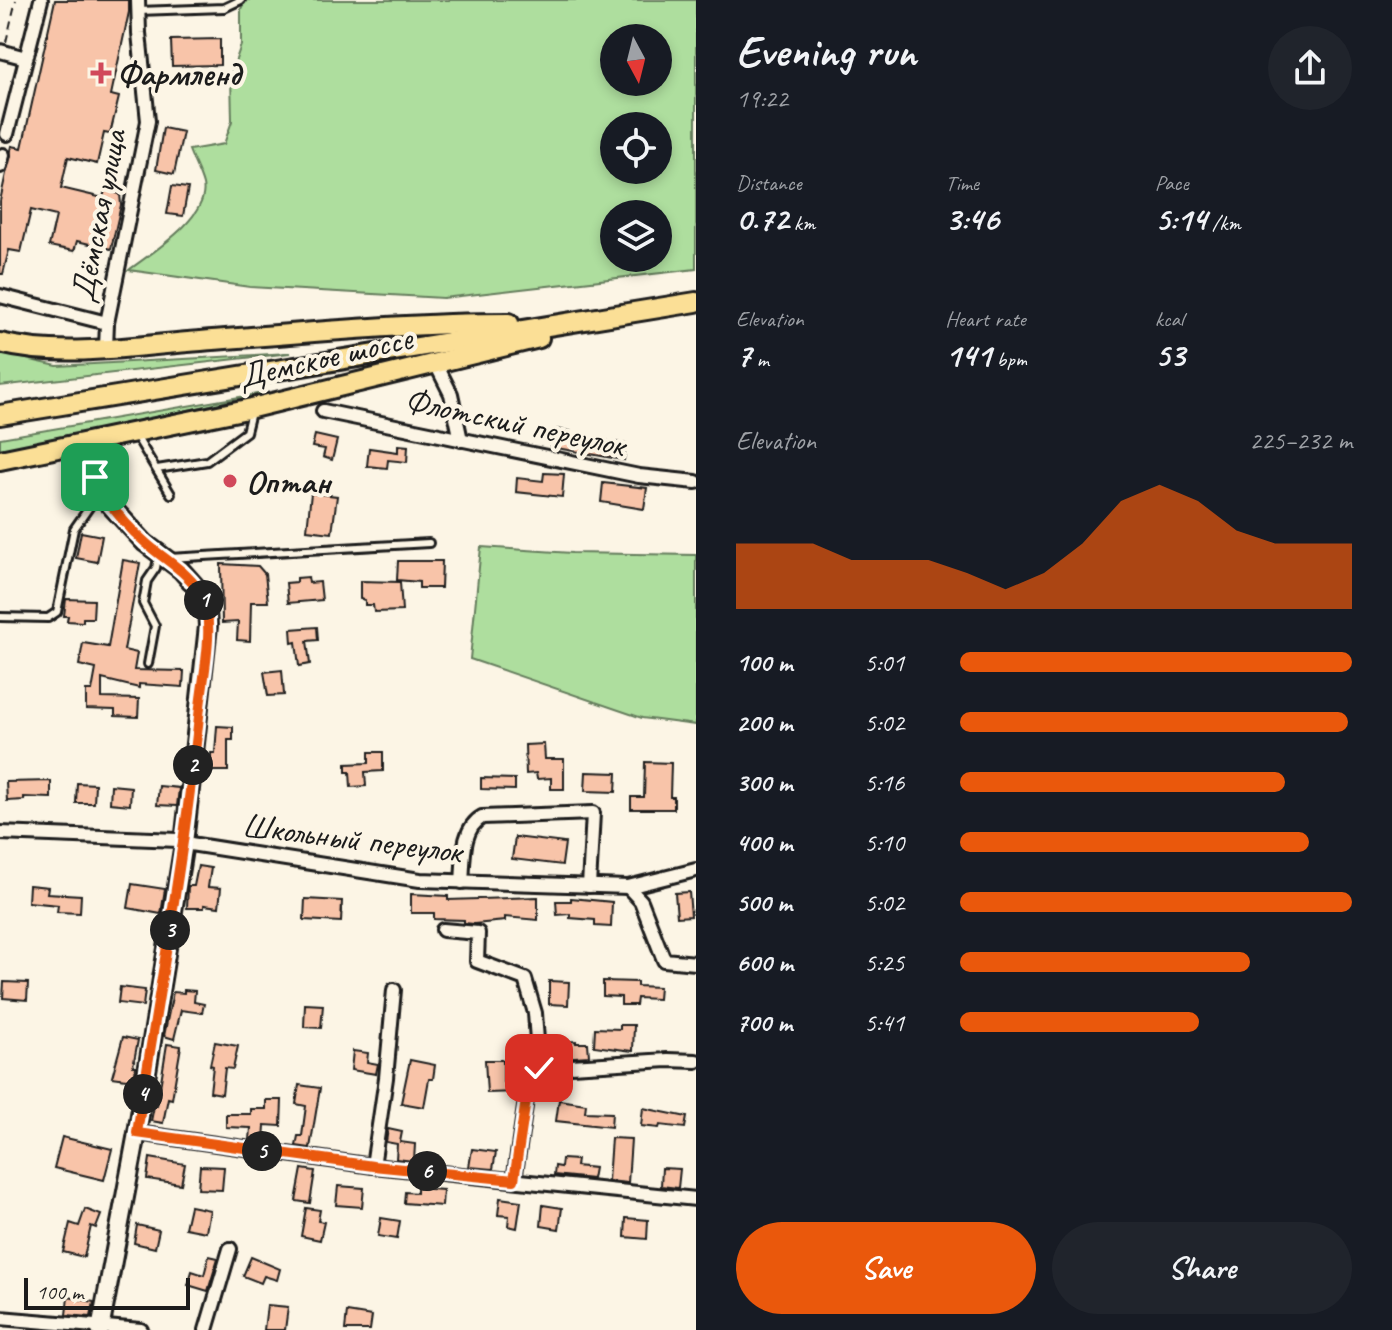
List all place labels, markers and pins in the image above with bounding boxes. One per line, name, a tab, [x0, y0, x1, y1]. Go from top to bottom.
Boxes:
place label: Фармленд	[117, 52, 243, 95]
marker: Фармленд	[92, 64, 110, 82]
pin	[61, 443, 129, 511]
place label: Оптан	[246, 460, 333, 503]
marker: Оптан	[221, 472, 239, 490]
pin: 1	[184, 580, 224, 620]
pin: 2	[173, 745, 213, 785]
pin: 3	[150, 910, 190, 950]
pin	[505, 1034, 573, 1102]
pin: 4	[123, 1074, 163, 1114]
pin: 5	[242, 1131, 282, 1171]
pin: 6	[407, 1151, 447, 1191]

